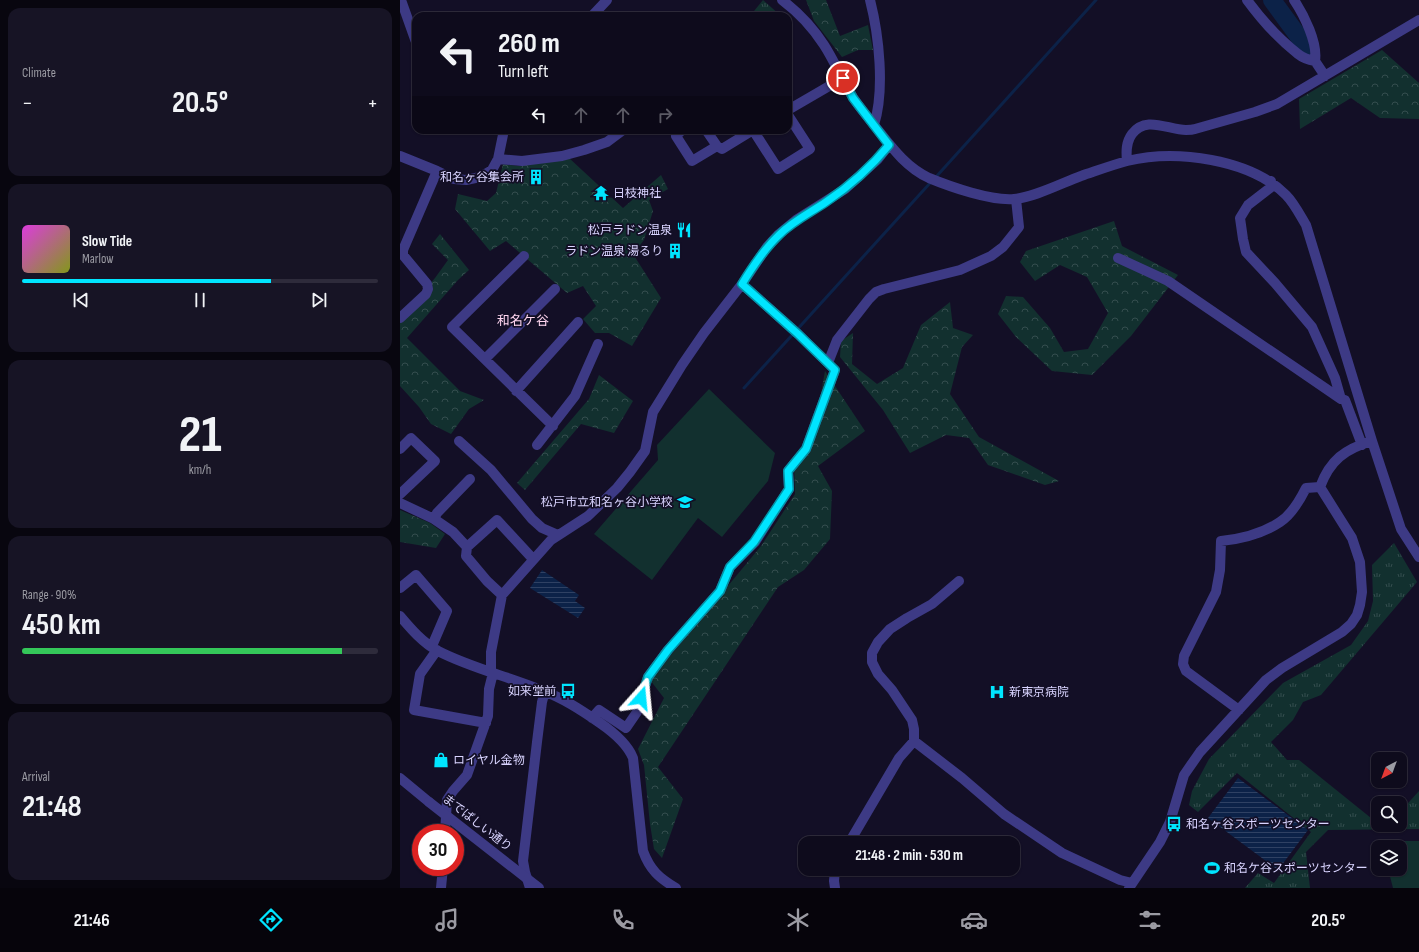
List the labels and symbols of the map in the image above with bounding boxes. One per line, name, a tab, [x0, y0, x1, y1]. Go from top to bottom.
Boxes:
pin	[826, 61, 860, 95]
building icon: 和名ヶ谷集会所	[527, 168, 545, 186]
place label: 和名ヶ谷集会所	[440, 170, 524, 185]
temple icon: 日枝神社	[592, 184, 610, 202]
place label: 日枝神社	[613, 186, 661, 201]
restaurant icon: 松戸ラドン温泉	[675, 221, 693, 239]
place label: 松戸ラドン温泉	[588, 223, 672, 238]
building icon: ラドン温泉 湯るり	[666, 242, 684, 260]
place label: ラドン温泉 湯るり	[565, 244, 663, 259]
district label: 和名ケ谷	[497, 313, 549, 329]
school or university icon: 松戸市立和名ヶ谷小学校	[676, 493, 694, 511]
place label: 松戸市立和名ヶ谷小学校	[541, 495, 673, 510]
position arrow	[620, 677, 662, 719]
bus stop icon: 如来堂前	[559, 682, 577, 700]
hospital icon: 新東京病院	[988, 683, 1006, 701]
place label: 如来堂前	[508, 684, 556, 699]
place label: 新東京病院	[1009, 685, 1069, 700]
shop icon: ロイヤル金物	[432, 751, 450, 769]
north arrow	[1371, 752, 1407, 788]
place label: ロイヤル金物	[453, 753, 525, 768]
street label: までばしい通り	[439, 791, 515, 855]
bus stop icon: 和名ヶ谷スポーツセンター	[1165, 815, 1183, 833]
place label: 和名ヶ谷スポーツセンター	[1186, 817, 1330, 832]
speed limit sign: 30	[412, 824, 464, 876]
sports icon: 和名ケ谷スポーツセンター	[1203, 859, 1221, 877]
place label: 和名ケ谷スポーツセンター	[1224, 861, 1368, 876]

